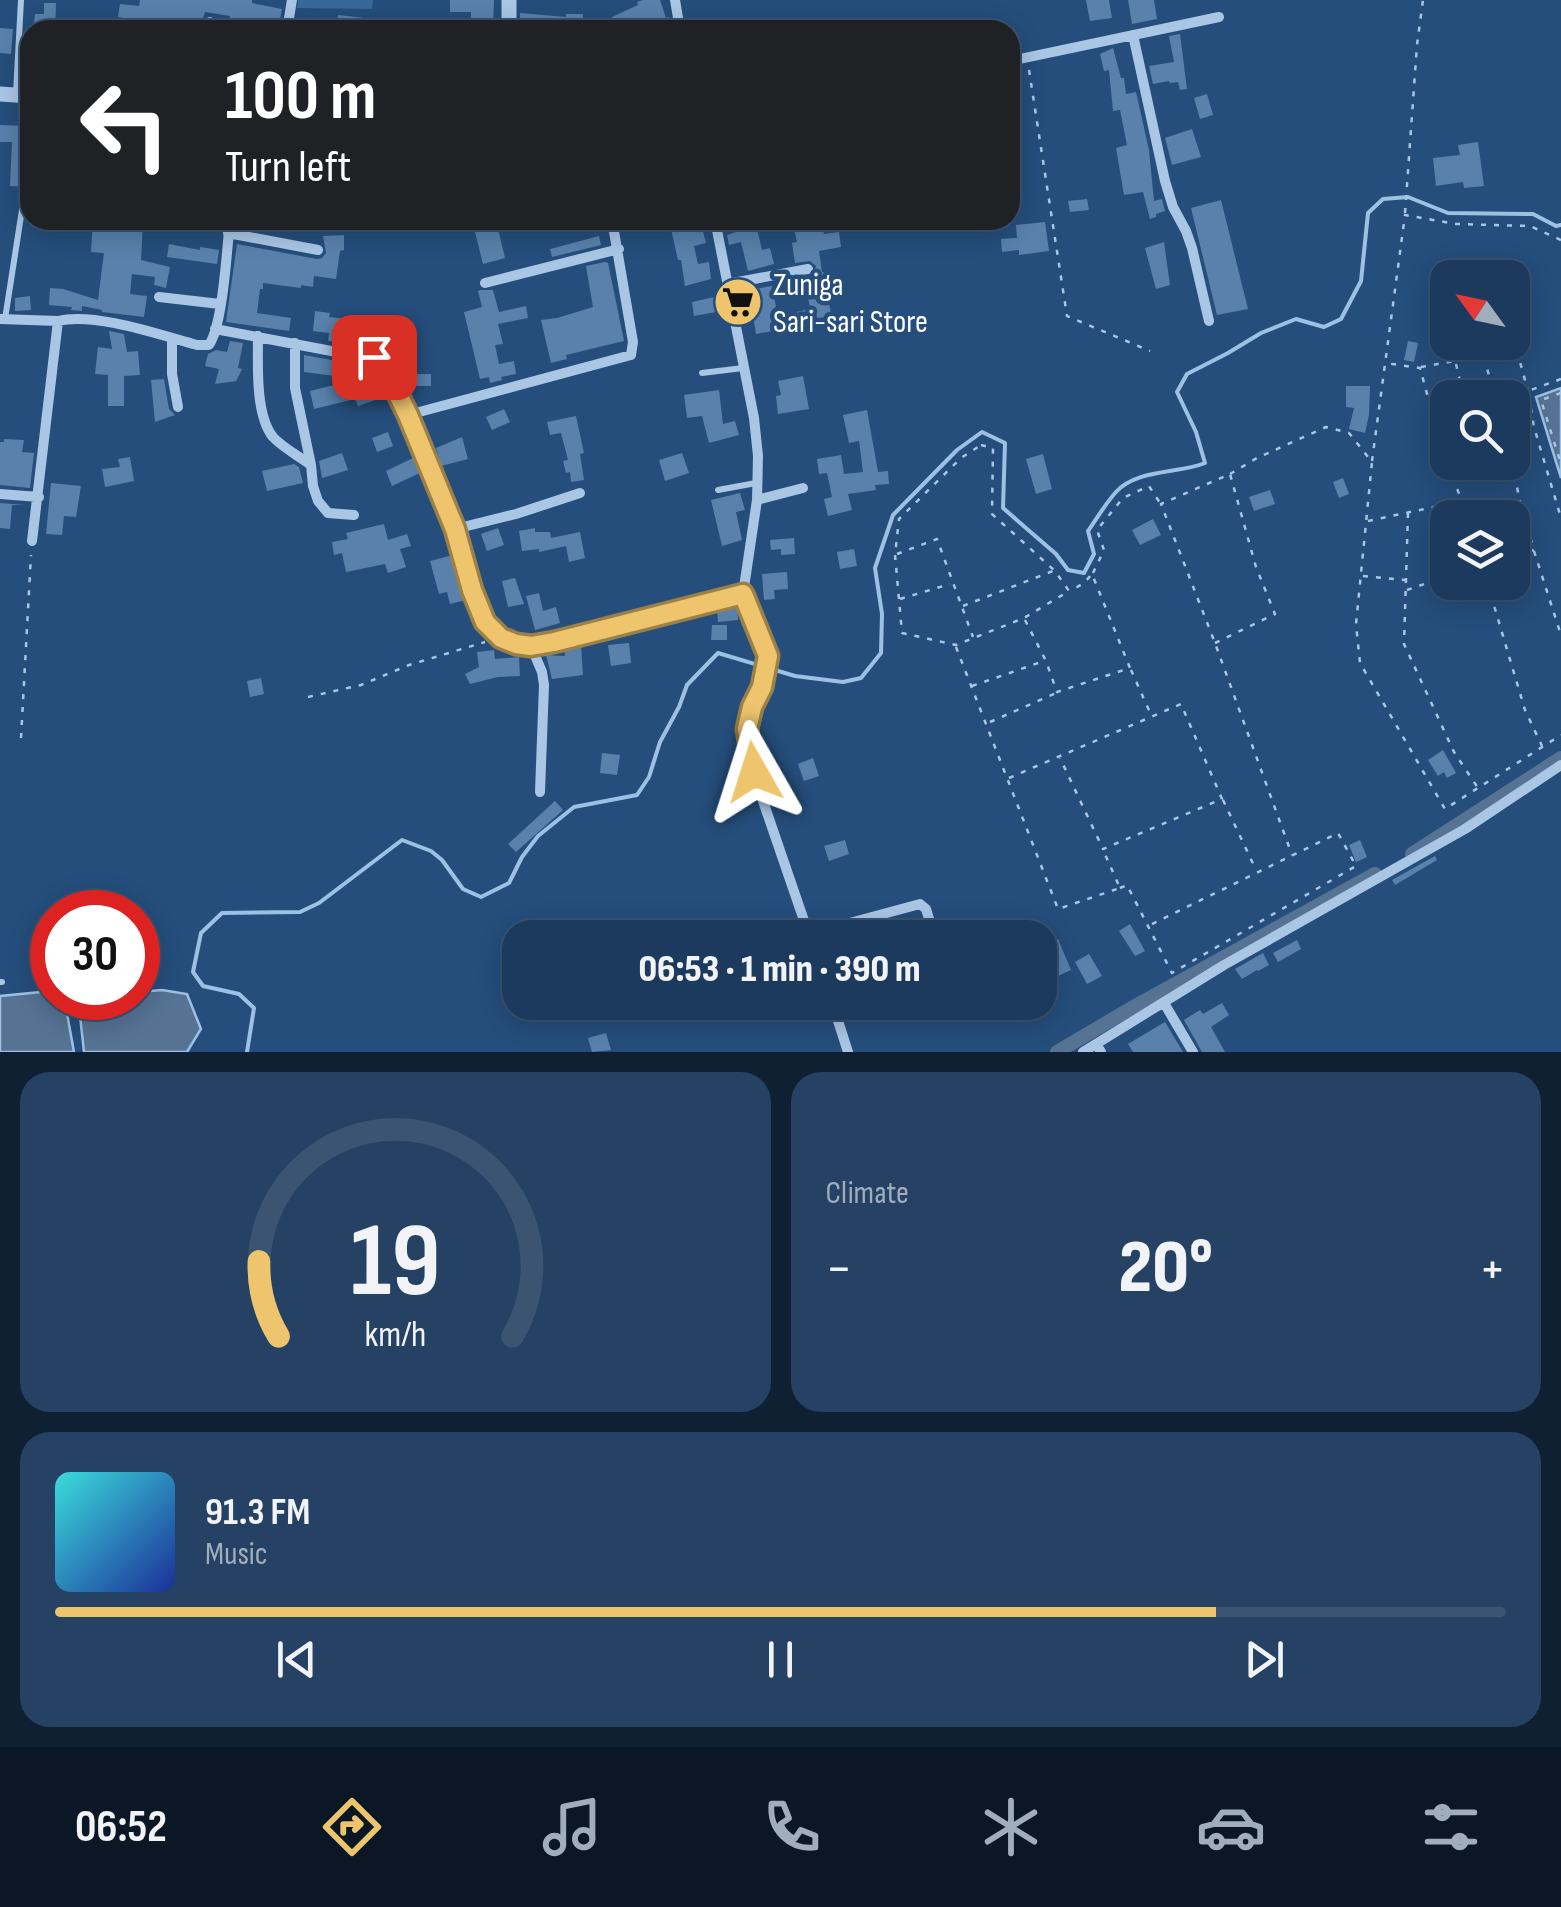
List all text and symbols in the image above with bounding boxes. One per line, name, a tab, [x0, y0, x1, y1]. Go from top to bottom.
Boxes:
text: 100 m	[225, 55, 376, 139]
icon: left	[60, 60, 190, 190]
text: Turn left	[225, 140, 351, 195]
north arrow	[1430, 260, 1530, 360]
map controls	[1430, 260, 1530, 600]
place label: Zuniga Sari-sari Store	[773, 266, 928, 342]
supermarket icon: Zuniga Sari-sari Store	[712, 276, 764, 328]
pin	[332, 315, 417, 400]
icon: arrive	[347, 330, 402, 385]
button: search	[1430, 380, 1530, 480]
button: layers	[1430, 500, 1530, 600]
position arrow	[702, 720, 806, 824]
speed limit sign: 30	[30, 890, 160, 1020]
text: 06:53 · 1 min · 390 m	[638, 947, 921, 992]
text: Climate	[826, 1174, 909, 1213]
text: 19	[350, 1200, 440, 1325]
text: 20°	[1119, 1223, 1213, 1314]
text: −	[826, 1236, 852, 1303]
text: +	[1479, 1236, 1506, 1303]
text: km/h	[364, 1314, 426, 1357]
text: 91.3 FM	[205, 1490, 310, 1535]
text: Music	[205, 1535, 268, 1574]
icon: previous	[269, 1632, 324, 1687]
icon: pause	[753, 1632, 808, 1687]
icon: next	[1237, 1632, 1292, 1687]
icon: directions	[317, 1792, 387, 1862]
icon: music	[537, 1792, 607, 1862]
icon: phone	[757, 1792, 827, 1862]
icon: climate	[976, 1792, 1046, 1862]
icon: car	[1196, 1792, 1266, 1862]
icon: filters	[1416, 1792, 1486, 1862]
text: 06:52	[75, 1800, 167, 1855]

